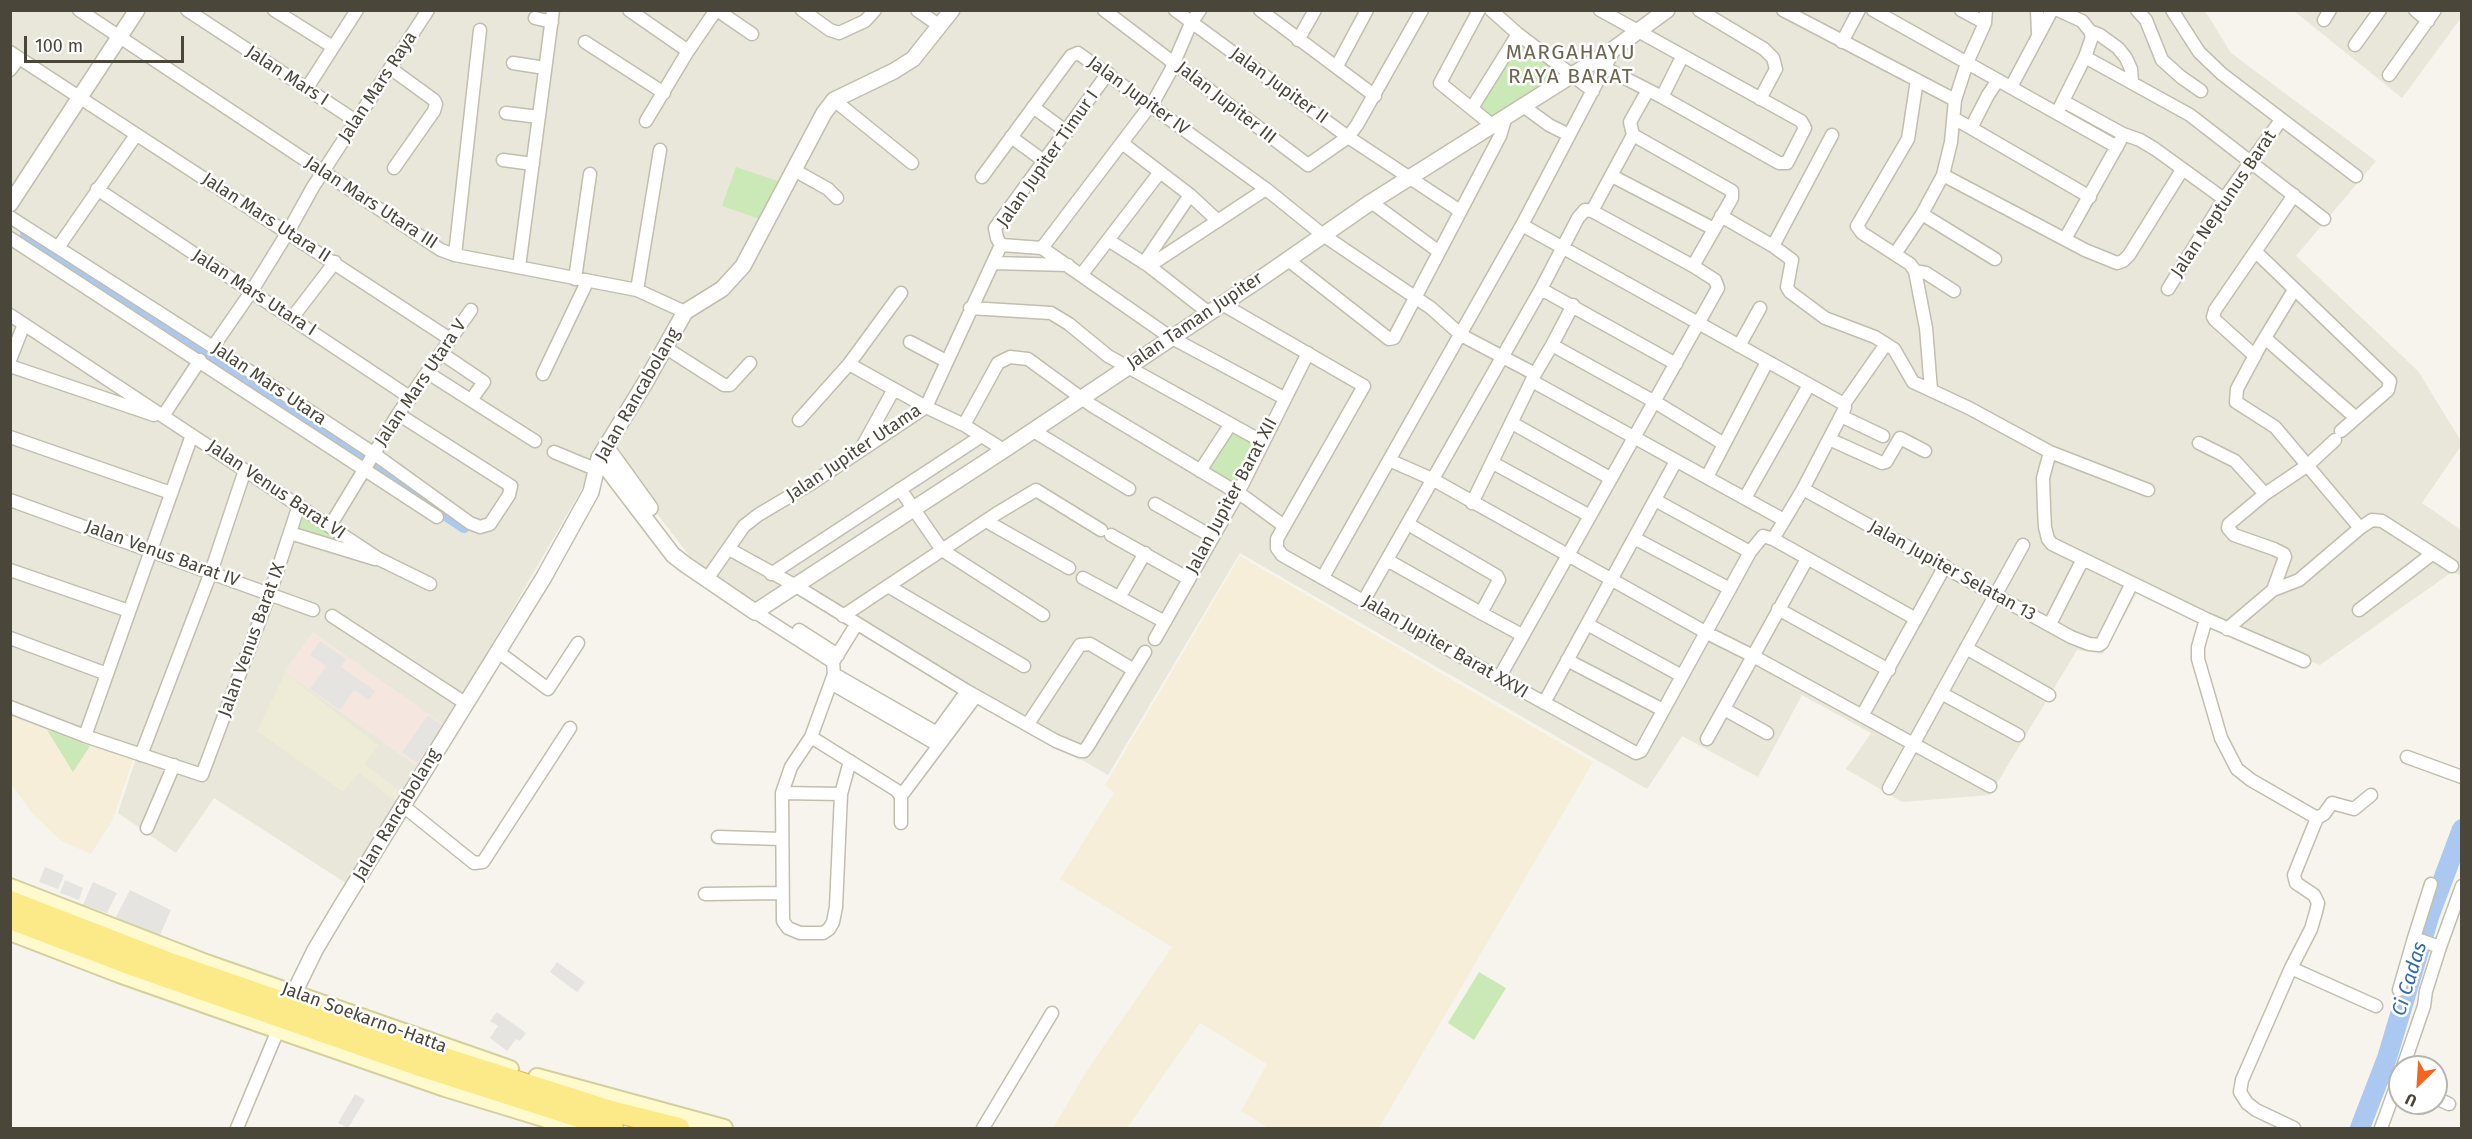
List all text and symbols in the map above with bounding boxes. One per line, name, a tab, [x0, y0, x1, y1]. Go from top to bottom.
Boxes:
scale bar	[27, 24, 188, 62]
street label: Jalan Mars Raya	[334, 28, 422, 146]
text: 100 m	[35, 35, 83, 57]
district label: MARGAHAYU RAYA BARAT	[1506, 40, 1636, 90]
street label: Jalan Mars I	[242, 41, 332, 111]
street label: Jalan Jupiter II	[1226, 43, 1332, 129]
street label: Jalan Jupiter IV	[1083, 52, 1193, 140]
street label: Jalan Jupiter III	[1172, 57, 1280, 149]
street label: Jalan Jupiter Timur I	[993, 86, 1103, 232]
street label: Jalan Neptunus Barat	[2167, 126, 2281, 282]
street label: Jalan Mars Utara III	[301, 152, 441, 254]
street label: Jalan Mars Utara II	[198, 168, 334, 268]
street label: Jalan Mars Utara I	[188, 245, 320, 341]
street label: Jalan Taman Jupiter	[1123, 268, 1267, 374]
street label: Jalan Mars Utara V	[371, 316, 471, 450]
street label: Jalan Rancabolang	[591, 324, 685, 466]
street label: Jalan Mars Utara	[208, 338, 330, 430]
street label: Jalan Jupiter Utama	[782, 400, 926, 506]
street label: Jalan Jupiter Barat XII	[1182, 414, 1282, 578]
street label: Jalan Venus Barat VI	[203, 436, 349, 544]
street label: Jalan Venus Barat IV	[82, 516, 242, 592]
street label: Jalan Jupiter Selatan 13	[1865, 516, 2039, 626]
street label: Jalan Venus Barat IX	[214, 560, 290, 720]
street label: Jalan Jupiter Barat XXVI	[1358, 591, 1532, 703]
street label: Jalan Rancabolang	[349, 745, 445, 885]
water label: Ci Cadas	[2387, 939, 2433, 1019]
street label: Jalan Soekarno-Hatta	[278, 978, 450, 1058]
north arrow	[2388, 1055, 2448, 1115]
text: U	[2402, 1089, 2420, 1111]

